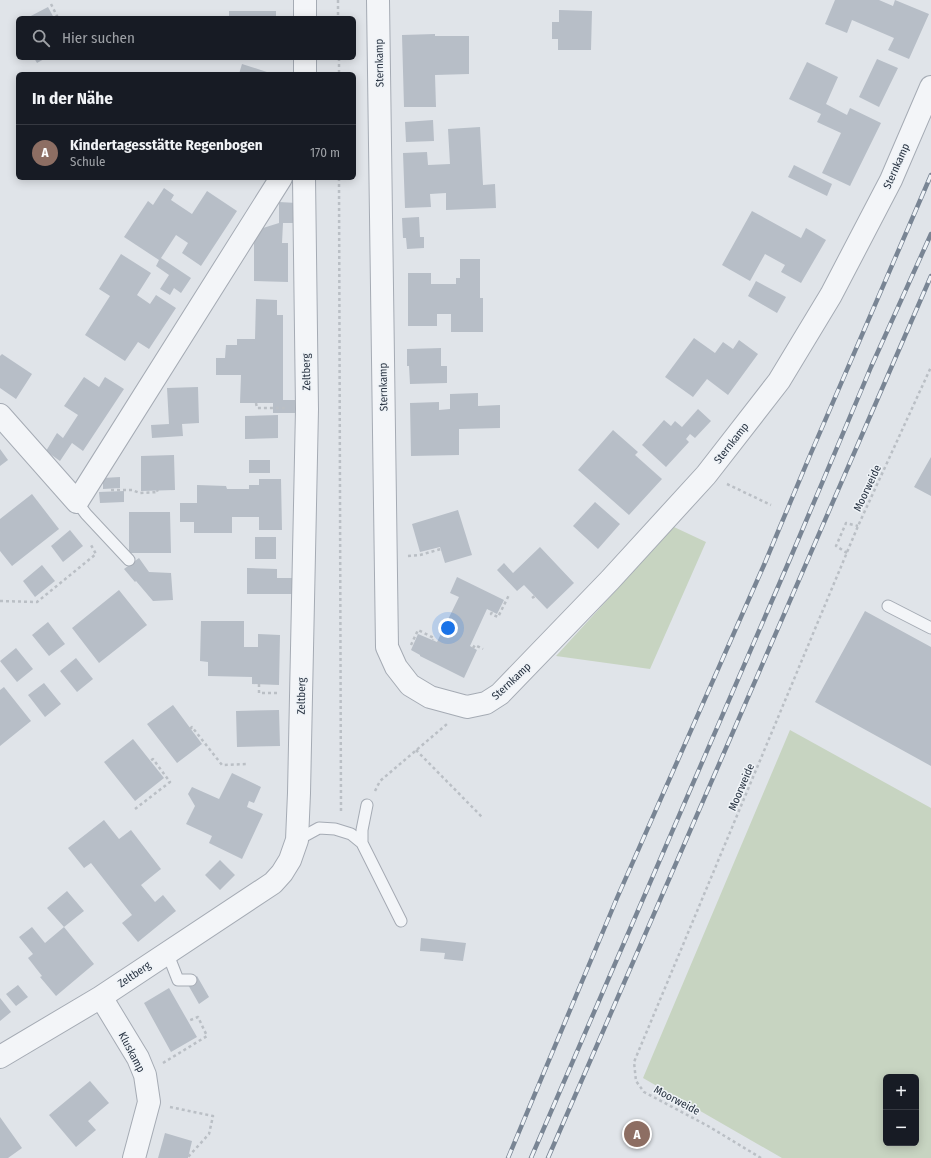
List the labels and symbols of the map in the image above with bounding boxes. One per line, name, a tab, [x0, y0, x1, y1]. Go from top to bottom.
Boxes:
street label: Sternkamp	[373, 38, 386, 87]
street label: Sternkamp	[881, 141, 912, 191]
street label: Zeltberg	[300, 353, 313, 391]
street label: Sternkamp	[377, 362, 390, 411]
street label: Sternkamp	[711, 420, 752, 466]
street label: Moorweide	[851, 463, 884, 514]
your location	[438, 618, 458, 638]
street label: Sternkamp	[489, 660, 534, 703]
street label: Zeltberg	[295, 677, 308, 715]
street label: Moorweide	[726, 762, 757, 813]
street label: Zeltberg	[115, 958, 154, 990]
street label: Kluskamp	[116, 1030, 148, 1075]
street label: Moorweide	[652, 1083, 702, 1118]
pin: A	[624, 1119, 650, 1149]

